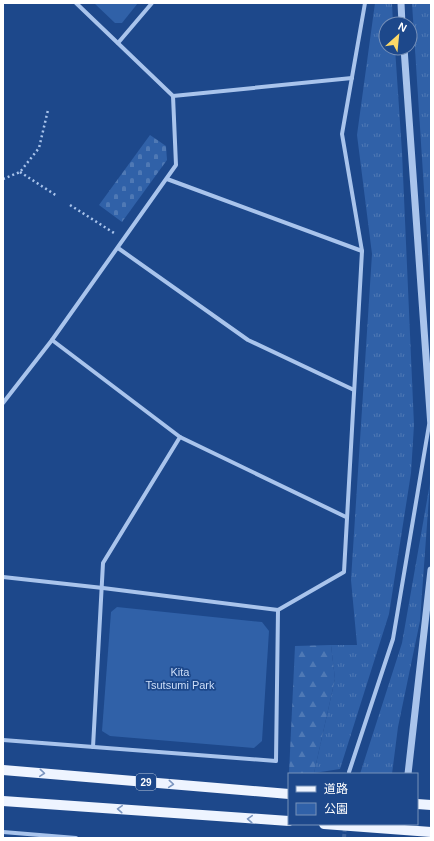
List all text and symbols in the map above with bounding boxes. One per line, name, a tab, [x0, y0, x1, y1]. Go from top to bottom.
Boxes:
north arrow	[378, 16, 418, 56]
text: N	[396, 20, 409, 34]
park label: Kita Tsutsumi Park	[145, 666, 215, 691]
one-way arrow	[39, 768, 45, 777]
legend	[288, 773, 418, 825]
road number: 29	[136, 774, 156, 790]
one-way arrow	[168, 779, 174, 788]
text: 道路	[324, 782, 348, 796]
text: 公園	[324, 802, 348, 816]
one-way arrow	[117, 805, 123, 814]
one-way arrow	[247, 814, 253, 823]

